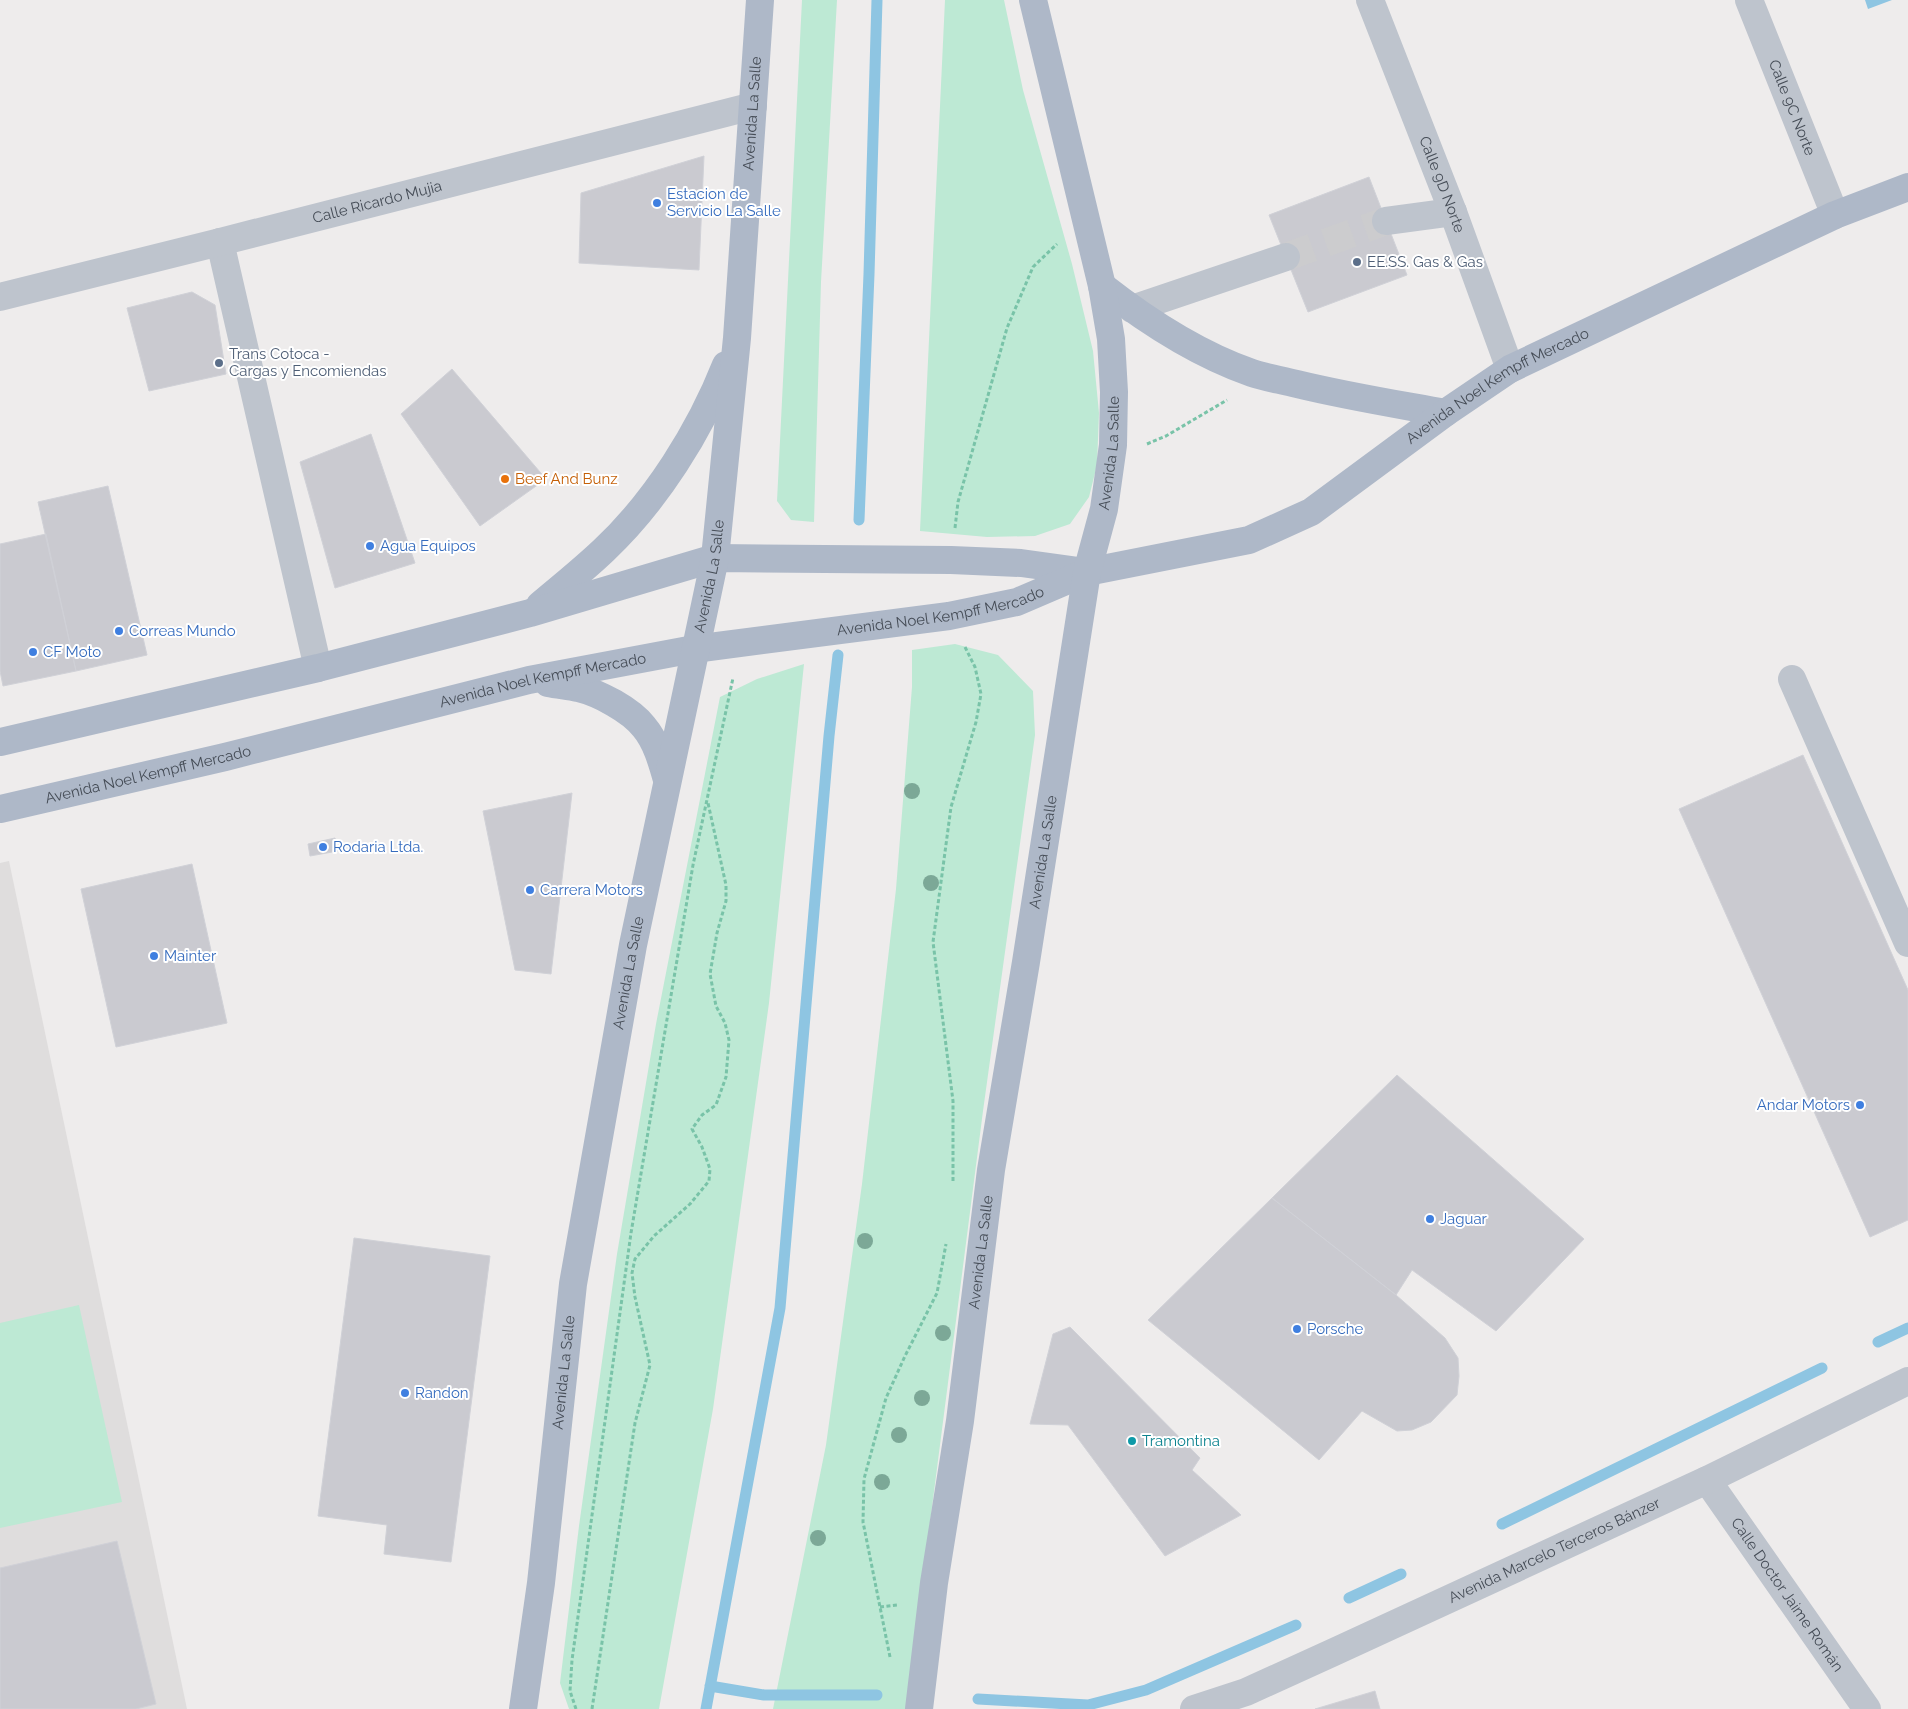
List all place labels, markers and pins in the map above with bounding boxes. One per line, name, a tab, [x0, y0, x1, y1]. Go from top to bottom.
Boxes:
place label: Estacion de Servicio La Salle	[667, 185, 781, 220]
marker: Estacion de Servicio La Salle	[651, 197, 663, 209]
place label: EE.SS. Gas & Gas	[1367, 253, 1483, 271]
marker: EE.SS. Gas & Gas	[1351, 256, 1363, 268]
place label: Trans Cotoca - Cargas y Encomiendas	[229, 345, 386, 380]
marker: Trans Cotoca - Cargas y Encomiendas	[213, 357, 225, 369]
place label: Beef And Bunz	[515, 470, 618, 488]
marker: Beef And Bunz	[499, 473, 511, 485]
place label: Agua Equipos	[380, 537, 476, 555]
marker: Agua Equipos	[364, 540, 376, 552]
place label: Correas Mundo	[129, 622, 236, 640]
marker: Correas Mundo	[113, 625, 125, 637]
place label: CF Moto	[43, 643, 101, 661]
marker: CF Moto	[27, 646, 39, 658]
place label: Rodaria Ltda.	[333, 838, 423, 856]
marker: Rodaria Ltda.	[317, 841, 329, 853]
place label: Carrera Motors	[540, 881, 643, 899]
marker: Carrera Motors	[524, 884, 536, 896]
place label: Mainter	[164, 947, 217, 965]
marker: Mainter	[148, 950, 160, 962]
place label: Andar Motors	[1757, 1096, 1850, 1114]
marker: Andar Motors	[1854, 1099, 1866, 1111]
place label: Jaguar	[1440, 1210, 1488, 1228]
marker: Jaguar	[1424, 1213, 1436, 1225]
place label: Porsche	[1307, 1320, 1364, 1338]
marker: Porsche	[1291, 1323, 1303, 1335]
place label: Randon	[415, 1384, 469, 1402]
marker: Randon	[399, 1387, 411, 1399]
place label: Tramontina	[1142, 1432, 1220, 1450]
marker: Tramontina	[1126, 1435, 1138, 1447]

